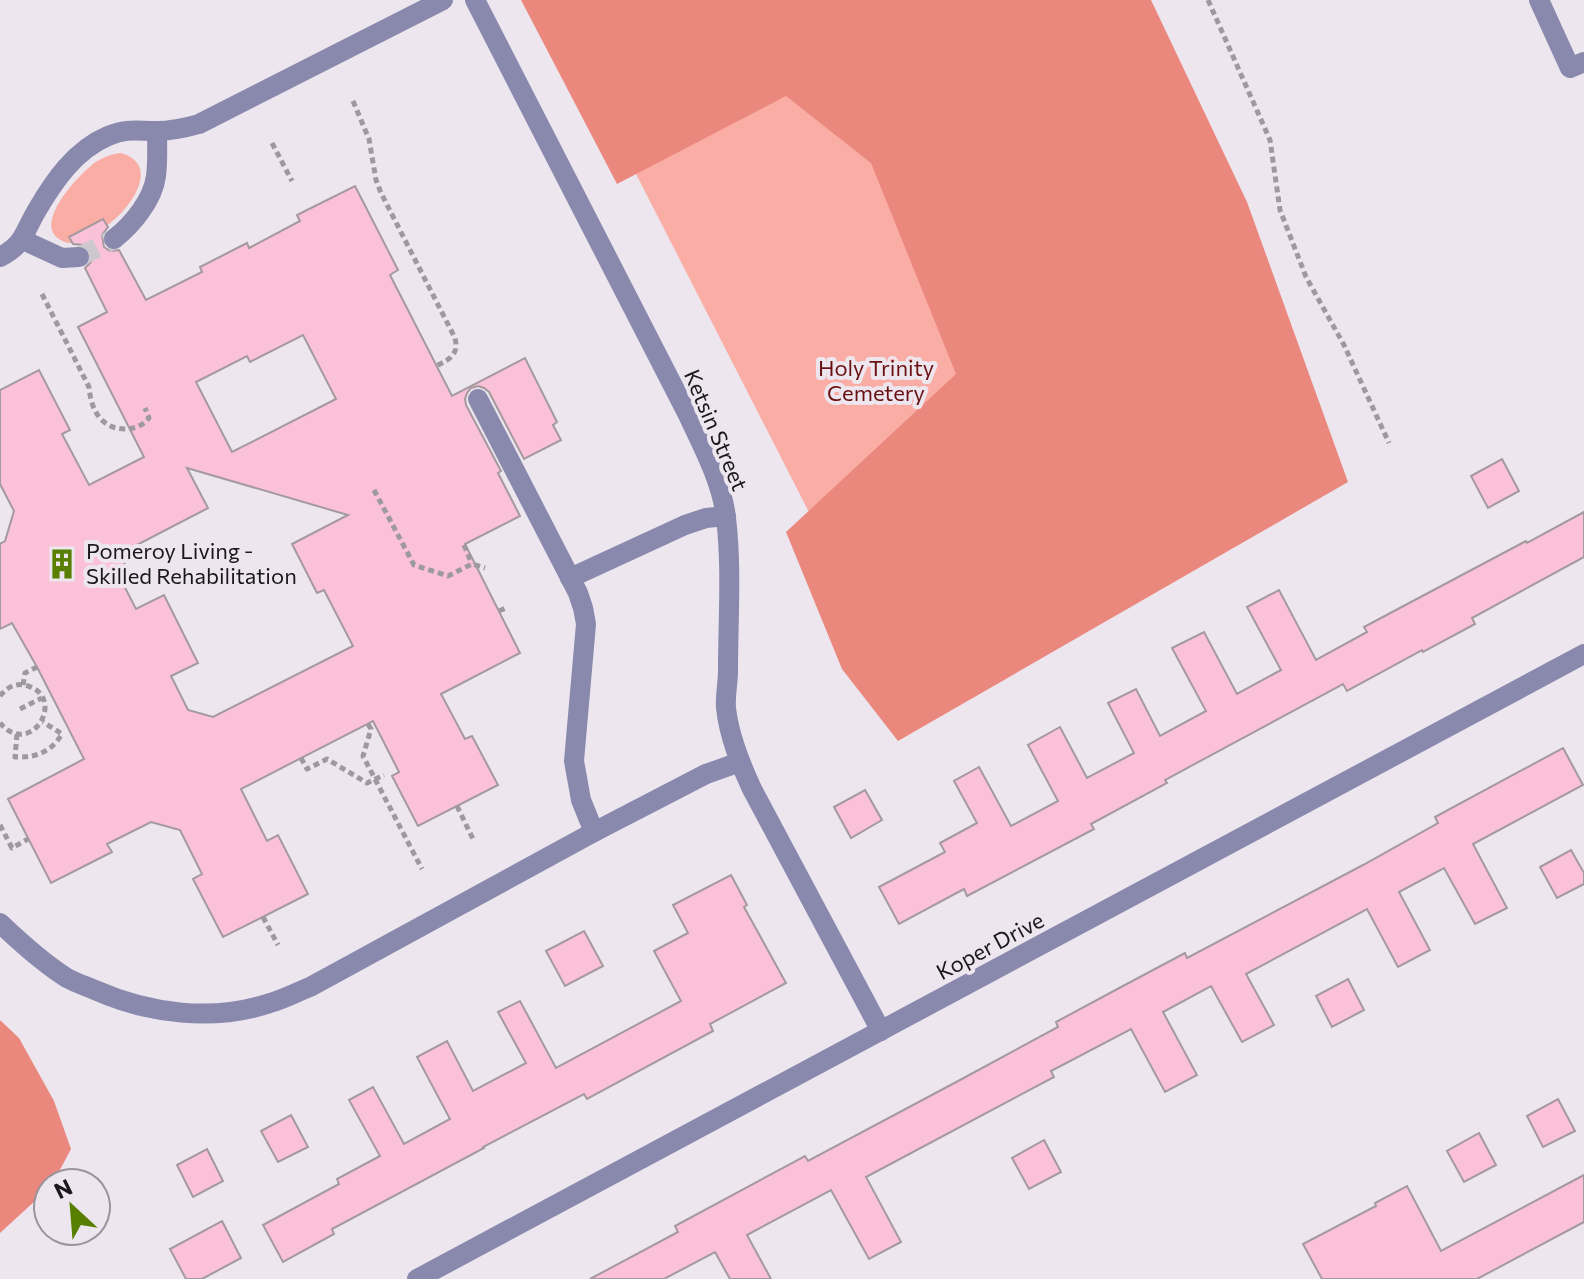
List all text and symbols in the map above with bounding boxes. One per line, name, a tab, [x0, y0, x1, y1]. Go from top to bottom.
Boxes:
park label: Holy Trinity Cemetery	[818, 354, 934, 406]
street label: Ketsin Street	[679, 365, 754, 495]
place label: Pomeroy Living - Skilled Rehabilitation	[86, 537, 297, 589]
building icon: Pomeroy Living - Skilled Rehabilitation	[45, 547, 79, 581]
street label: Koper Drive	[931, 906, 1048, 985]
north arrow	[32, 1167, 112, 1247]
text: N	[50, 1173, 76, 1204]

